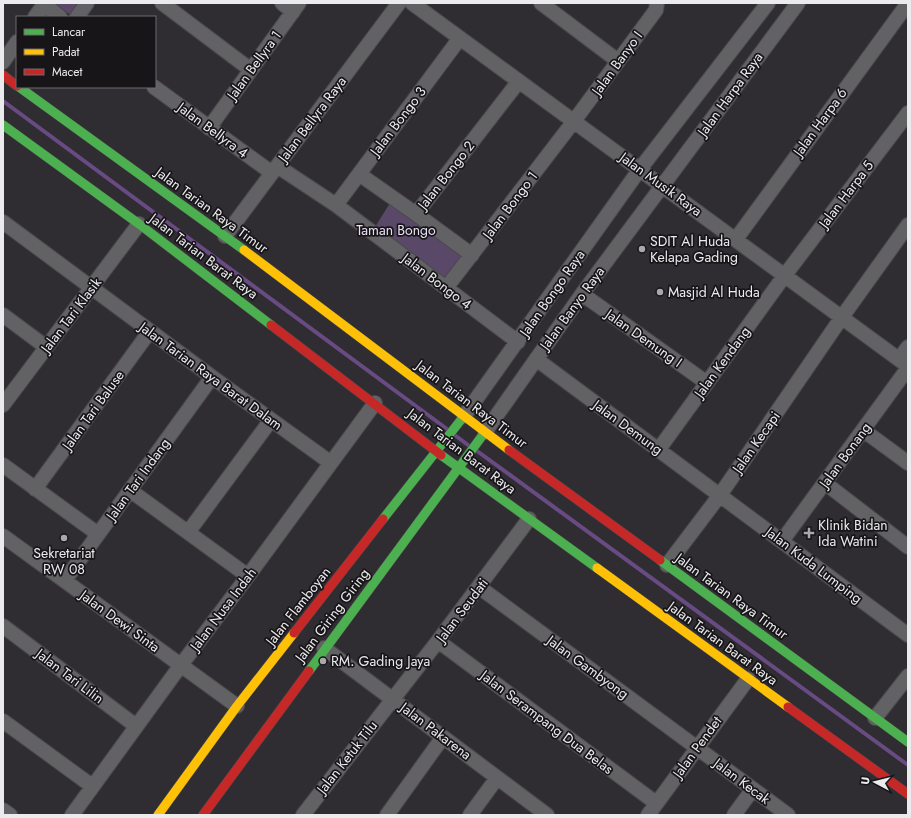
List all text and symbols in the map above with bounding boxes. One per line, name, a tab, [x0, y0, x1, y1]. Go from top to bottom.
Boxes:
legend	[16, 16, 156, 88]
text: Lancar	[52, 23, 86, 41]
street label: Jalan Bellyra 1	[221, 26, 286, 105]
street label: Jalan Banyo I	[586, 27, 647, 101]
text: Padat	[52, 43, 80, 61]
street label: Jalan Harpa Raya	[692, 48, 767, 142]
text: Macet	[52, 63, 82, 81]
street label: Jalan Bellyra Raya	[272, 72, 351, 167]
street label: Jalan Bongo 3	[364, 82, 431, 161]
street label: Jalan Harpa 6	[787, 84, 852, 162]
street label: Jalan Bellyra 4	[172, 96, 253, 163]
street label: Jalan Bongo 2	[412, 136, 479, 215]
street label: Jalan Musik Raya	[614, 146, 706, 221]
street label: Jalan Harpa 5	[813, 156, 878, 234]
street label: Jalan Tarian Raya Timur	[150, 161, 273, 258]
street label: Jalan Bongo 1	[477, 167, 542, 245]
street label: Jalan Tarian Barat Raya	[144, 207, 262, 303]
park label: Taman Bongo	[356, 220, 436, 240]
place label: SDIT Al Huda Kelapa Gading	[650, 231, 738, 267]
marker: SDIT Al Huda Kelapa Gading	[637, 244, 647, 254]
street label: Jalan Bongo Raya	[514, 246, 589, 342]
street label: Jalan Bongo 4	[396, 247, 476, 314]
street label: Jalan Banyo Raya	[534, 262, 609, 355]
street label: Jalan Tari Klasik	[35, 273, 106, 358]
place label: Masjid Al Huda	[668, 282, 760, 302]
marker: Masjid Al Huda	[655, 287, 665, 297]
street label: Jalan Demung I	[600, 303, 686, 372]
street label: Jalan Tarian Raya Barat Dalam	[134, 316, 287, 435]
street label: Jalan Kendang	[688, 322, 755, 403]
street label: Jalan Tarian Raya Timur	[410, 354, 532, 453]
street label: Jalan Tari Baluse	[56, 366, 129, 456]
street label: Jalan Demung	[587, 394, 667, 459]
street label: Jalan Tarian Barat Raya	[402, 402, 520, 498]
street label: Jalan Kecapi	[726, 407, 785, 479]
street label: Jalan Bonang	[813, 418, 876, 493]
street label: Jalan Tari Indang	[100, 434, 175, 526]
place label: Klinik Bidan Ida Watini	[818, 515, 888, 551]
street label: Jalan Kuda Lumping	[760, 521, 867, 608]
marker: Klinik Bidan Ida Watini	[803, 527, 815, 539]
marker: Sekretariat RW 08	[59, 533, 69, 543]
place label: Sekretariat RW 08	[33, 543, 95, 579]
street label: Jalan Tarian Raya Timur	[670, 547, 793, 644]
street label: Jalan Flamboyan	[260, 562, 335, 651]
street label: Jalan Nusa Indah	[184, 563, 261, 656]
street label: Jalan Giring Giring	[289, 564, 374, 667]
street label: Jalan Seudati	[430, 574, 493, 648]
street label: Jalan Dewi Sinta	[74, 584, 164, 657]
street label: Jalan Tarian Barat Raya	[662, 595, 782, 690]
street label: Jalan Gambyong	[541, 629, 633, 704]
street label: Jalan Tari Lilin	[30, 643, 108, 708]
place label: RM. Gading Jaya	[331, 651, 430, 671]
marker: RM. Gading Jaya	[318, 656, 328, 666]
street label: Jalan Serampang Dua Belas	[475, 664, 618, 779]
street label: Jalan Pakarena	[395, 696, 476, 764]
street label: Jalan Pendet	[667, 711, 727, 784]
street label: Jalan Ketuk Tilu	[311, 716, 382, 799]
street label: Jalan Kecak	[708, 752, 775, 809]
north arrow	[855, 762, 895, 802]
text: U	[857, 776, 873, 786]

